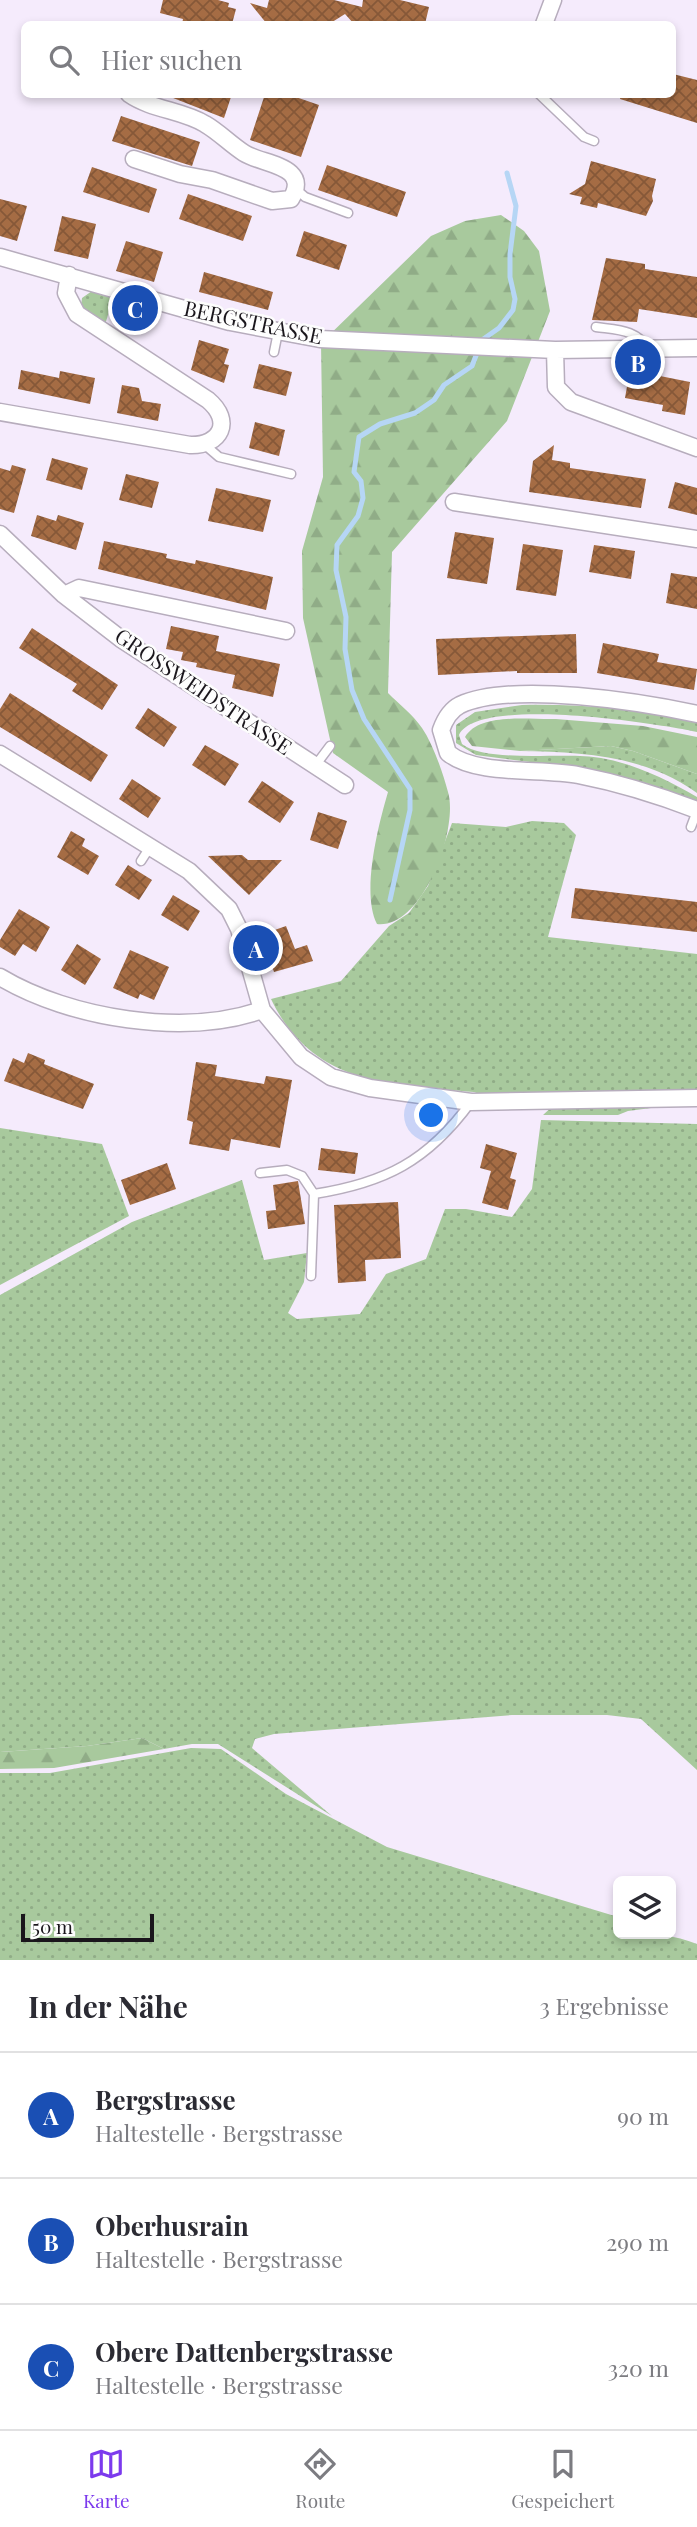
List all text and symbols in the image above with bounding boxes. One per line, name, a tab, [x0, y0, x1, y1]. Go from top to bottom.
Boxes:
search box	[21, 21, 676, 98]
icon: search	[45, 41, 83, 79]
text: Hier suchen	[101, 42, 242, 77]
pin: C	[112, 282, 158, 334]
street label: BERGSTRASSE	[182, 293, 325, 349]
pin: B	[615, 336, 661, 388]
street label: GROSSWEIDSTRASSE	[110, 621, 298, 760]
pin: A	[233, 922, 279, 974]
your location	[414, 1098, 448, 1132]
map controls	[613, 1876, 676, 1939]
button: layers	[613, 1876, 676, 1939]
scale bar	[21, 1911, 154, 1943]
text: 50 m	[32, 1913, 73, 1939]
text: In der Nähe	[28, 1986, 188, 2026]
text: 3 Ergebnisse	[539, 1990, 669, 2021]
text: Bergstrasse	[95, 2082, 236, 2117]
text: A	[43, 2100, 59, 2131]
text: 90 m	[617, 2100, 669, 2131]
text: Haltestelle · Bergstrasse	[95, 2117, 343, 2148]
text: Oberhusrain	[95, 2208, 249, 2243]
text: B	[43, 2226, 59, 2257]
text: 290 m	[606, 2226, 669, 2257]
text: Haltestelle · Bergstrasse	[95, 2243, 343, 2274]
text: Obere Dattenbergstrasse	[95, 2334, 393, 2369]
text: C	[43, 2352, 59, 2383]
text: 320 m	[608, 2352, 669, 2383]
text: Haltestelle · Bergstrasse	[95, 2369, 343, 2400]
tab: Karte	[83, 2445, 130, 2513]
tab: Route	[295, 2445, 345, 2513]
tab: Gespeichert	[511, 2445, 614, 2513]

